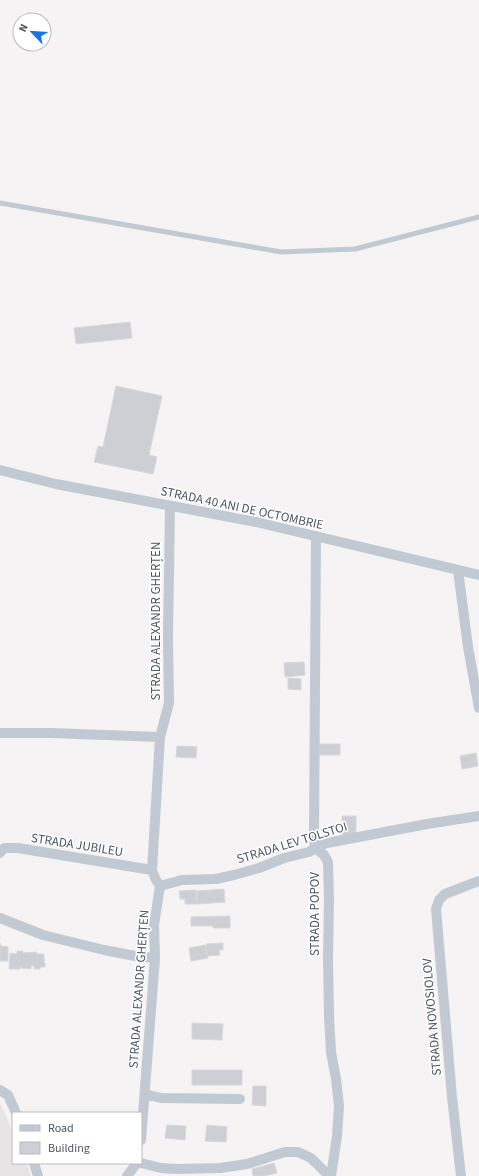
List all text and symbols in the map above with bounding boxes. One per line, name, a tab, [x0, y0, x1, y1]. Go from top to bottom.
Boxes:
north arrow	[12, 12, 52, 52]
text: N	[15, 21, 32, 34]
street label: STRADA 40 ANI DE OCTOMBRIE	[159, 482, 325, 534]
street label: STRADA ALEXANDR GHERȚEN	[147, 542, 165, 700]
street label: STRADA LEV TOLSTOI	[234, 818, 350, 868]
street label: STRADA JUBILEU	[30, 829, 124, 861]
street label: STRADA POPOV	[306, 872, 324, 956]
street label: STRADA ALEXANDR GHERȚEN	[124, 909, 154, 1069]
street label: STRADA NOVOSIOLOV	[418, 957, 446, 1076]
legend	[12, 1112, 142, 1164]
text: Road	[48, 1120, 74, 1137]
text: Building	[48, 1140, 90, 1157]

